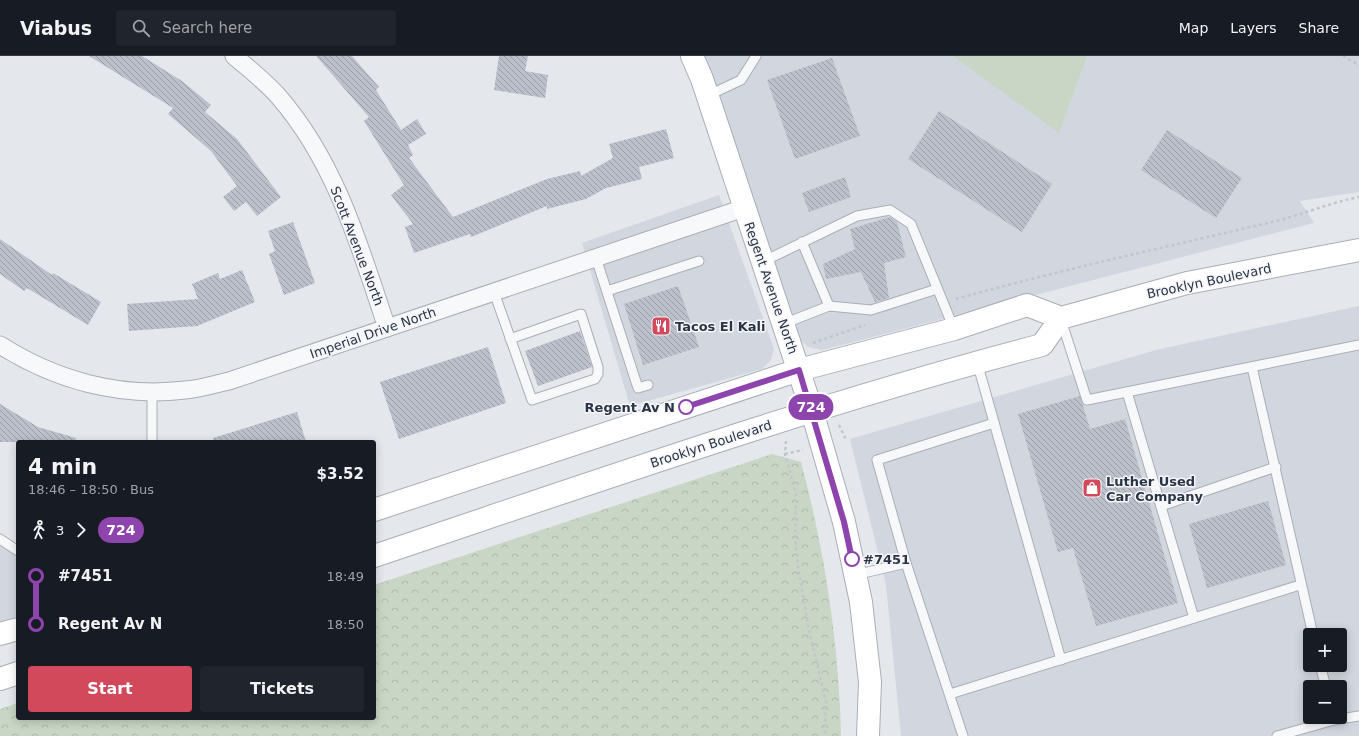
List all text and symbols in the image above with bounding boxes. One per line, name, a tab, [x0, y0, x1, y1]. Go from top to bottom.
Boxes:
search box	[116, 10, 396, 46]
text: Viabus	[20, 17, 92, 39]
icon: search	[130, 17, 152, 39]
text: Search here	[162, 19, 252, 37]
text: Map	[1179, 20, 1208, 36]
text: Layers	[1230, 20, 1277, 36]
text: Share	[1299, 20, 1339, 36]
street label: Scott Avenue North	[327, 184, 387, 308]
street label: Regent Avenue North	[741, 220, 801, 356]
street label: Brooklyn Boulevard	[1145, 260, 1273, 302]
street label: Imperial Drive North	[308, 304, 438, 362]
restaurant icon: Tacos El Kali	[650, 315, 672, 337]
place label: Tacos El Kali	[675, 319, 766, 334]
line badge: 724	[788, 394, 834, 420]
marker: Regent Av N	[678, 399, 694, 415]
text: 724	[796, 399, 826, 415]
place label: Regent Av N	[585, 400, 675, 415]
street label: Brooklyn Boulevard	[648, 417, 774, 471]
text: 4 min	[28, 454, 97, 479]
text: $3.52	[317, 465, 364, 483]
place label: Luther Used Car Company	[1106, 474, 1204, 504]
shop icon: Luther Used Car Company	[1081, 477, 1103, 499]
text: 18:46 – 18:50 · Bus	[28, 482, 154, 497]
icon: walk	[28, 519, 50, 541]
icon: forward	[70, 519, 92, 541]
text: 724	[106, 522, 136, 538]
text: 3	[56, 523, 64, 538]
marker: #7451	[844, 551, 860, 567]
place label: #7451	[863, 552, 910, 567]
text: #7451	[58, 567, 112, 585]
text: 18:49	[327, 569, 364, 584]
text: Regent Av N	[58, 615, 162, 633]
text: 18:50	[327, 617, 364, 632]
map controls	[1303, 628, 1347, 724]
button: +	[1303, 628, 1347, 672]
button: Start	[28, 666, 192, 712]
button: Tickets	[200, 666, 364, 712]
button: −	[1303, 680, 1347, 724]

